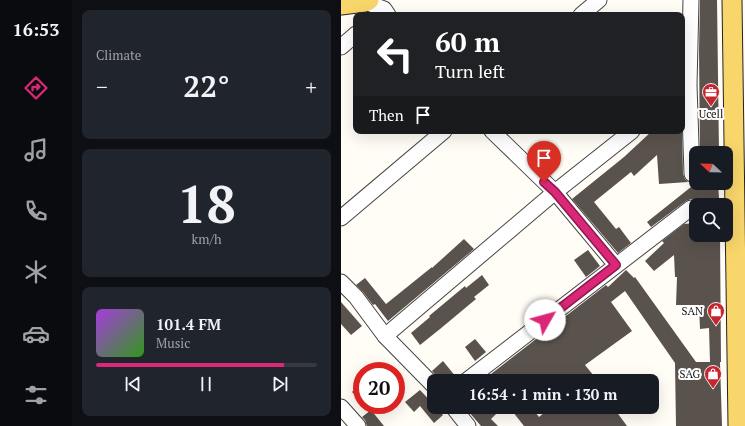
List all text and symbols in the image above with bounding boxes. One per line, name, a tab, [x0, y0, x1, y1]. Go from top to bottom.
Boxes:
text: 16:53	[13, 17, 59, 41]
text: 60 m	[435, 23, 500, 60]
icon: left	[369, 28, 421, 80]
text: Climate	[96, 46, 141, 64]
text: Turn left	[435, 59, 505, 83]
text: 22°	[183, 66, 230, 106]
text: −	[96, 72, 108, 101]
text: +	[305, 72, 317, 101]
icon: directions	[22, 74, 50, 102]
office icon: Ucell	[701, 82, 721, 107]
icon: arrive	[412, 104, 434, 126]
text: Then	[369, 105, 404, 125]
place label: Ucell	[699, 107, 723, 121]
icon: music	[22, 136, 50, 164]
pin	[527, 141, 561, 182]
north arrow	[689, 146, 733, 190]
map controls	[689, 146, 733, 242]
icon: arrive	[533, 147, 555, 169]
text: 18	[177, 169, 236, 238]
icon: phone	[22, 197, 50, 225]
button: search	[689, 198, 733, 242]
text: km/h	[191, 230, 222, 248]
icon: climate	[22, 258, 50, 286]
position arrow	[524, 299, 566, 341]
shop icon: SAN	[706, 301, 726, 326]
place label: SAN	[682, 304, 703, 318]
text: 101.4 FM	[156, 314, 221, 334]
icon: car	[22, 320, 50, 348]
text: Music	[156, 334, 190, 352]
speed limit sign: 20	[353, 362, 405, 414]
shop icon: SAG	[703, 364, 723, 389]
place label: SAG	[680, 367, 700, 381]
icon: previous	[122, 373, 144, 395]
icon: pause	[195, 373, 217, 395]
icon: next	[269, 373, 291, 395]
icon: filters	[22, 381, 50, 409]
text: 16:54 · 1 min · 130 m	[469, 384, 617, 404]

